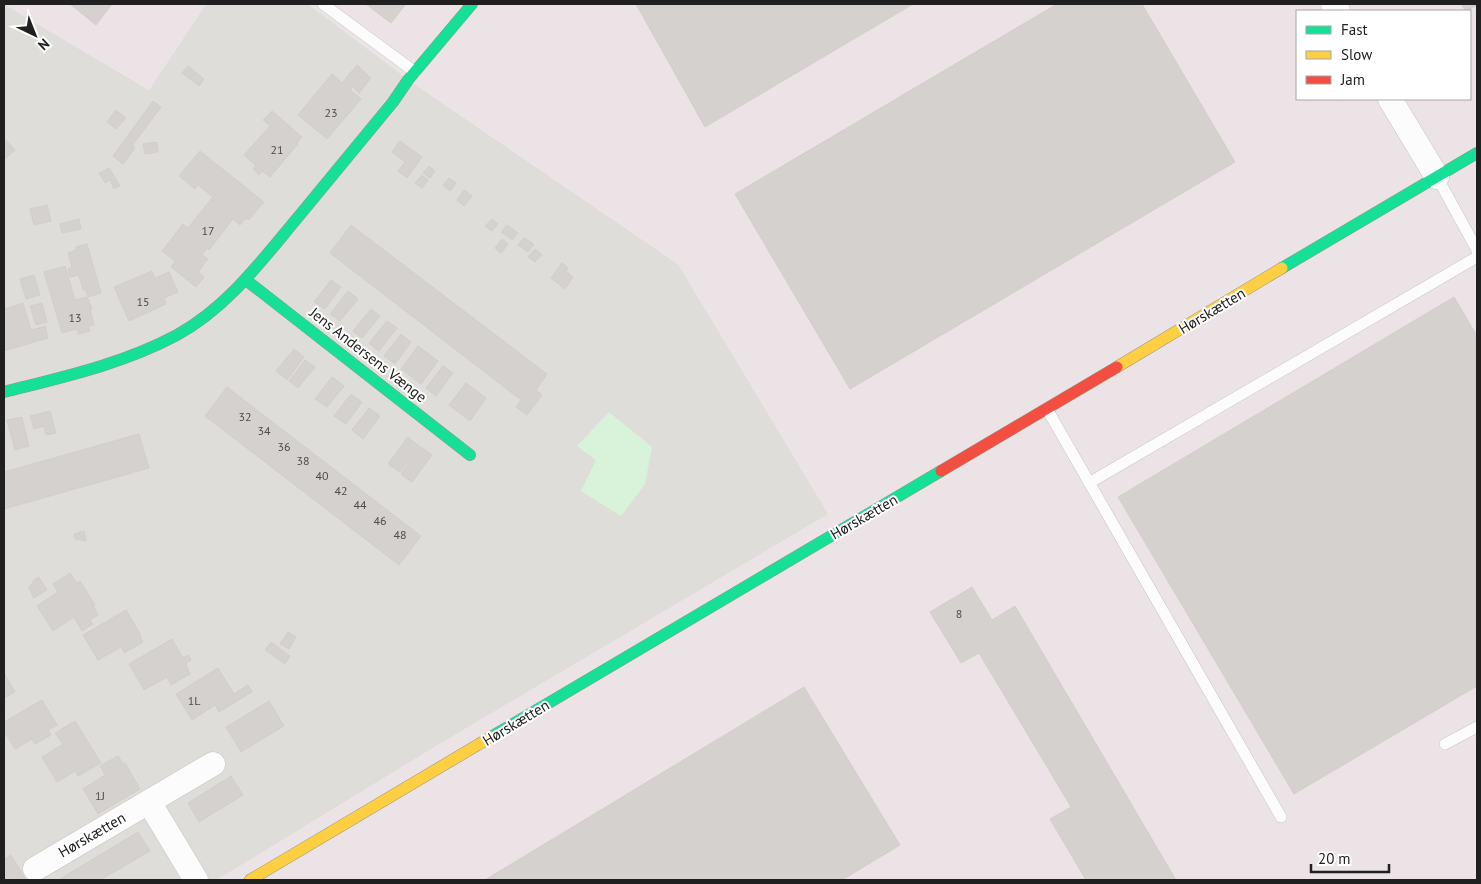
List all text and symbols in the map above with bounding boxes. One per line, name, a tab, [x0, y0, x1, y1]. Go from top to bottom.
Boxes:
north arrow	[10, 10, 60, 60]
legend	[1296, 10, 1471, 100]
text: Fast	[1341, 20, 1368, 39]
text: N	[34, 35, 53, 54]
text: Slow	[1341, 45, 1372, 64]
text: Jam	[1340, 70, 1365, 89]
house number: 23	[324, 105, 338, 120]
house number: 21	[270, 142, 284, 157]
house number: 17	[201, 223, 215, 238]
street label: Hørskætten	[1175, 283, 1249, 338]
house number: 15	[136, 294, 150, 309]
street label: Jens Andersens Vænge	[305, 302, 431, 406]
house number: 13	[68, 310, 82, 325]
house number: 32	[238, 409, 252, 424]
house number: 34	[257, 423, 271, 438]
house number: 36	[277, 439, 291, 454]
house number: 38	[296, 453, 310, 468]
house number: 40	[315, 468, 329, 483]
house number: 42	[334, 483, 348, 498]
street label: Hørskætten	[827, 490, 901, 543]
house number: 44	[353, 497, 367, 512]
house number: 46	[373, 513, 387, 528]
house number: 48	[393, 527, 407, 542]
house number: 8	[956, 606, 962, 621]
house number: 1L	[188, 693, 200, 708]
street label: Hørskætten	[479, 695, 553, 750]
house number: 1J	[95, 788, 105, 803]
street label: Hørskætten	[55, 808, 129, 861]
scale bar	[1311, 842, 1388, 874]
text: 20 m	[1318, 849, 1351, 868]

